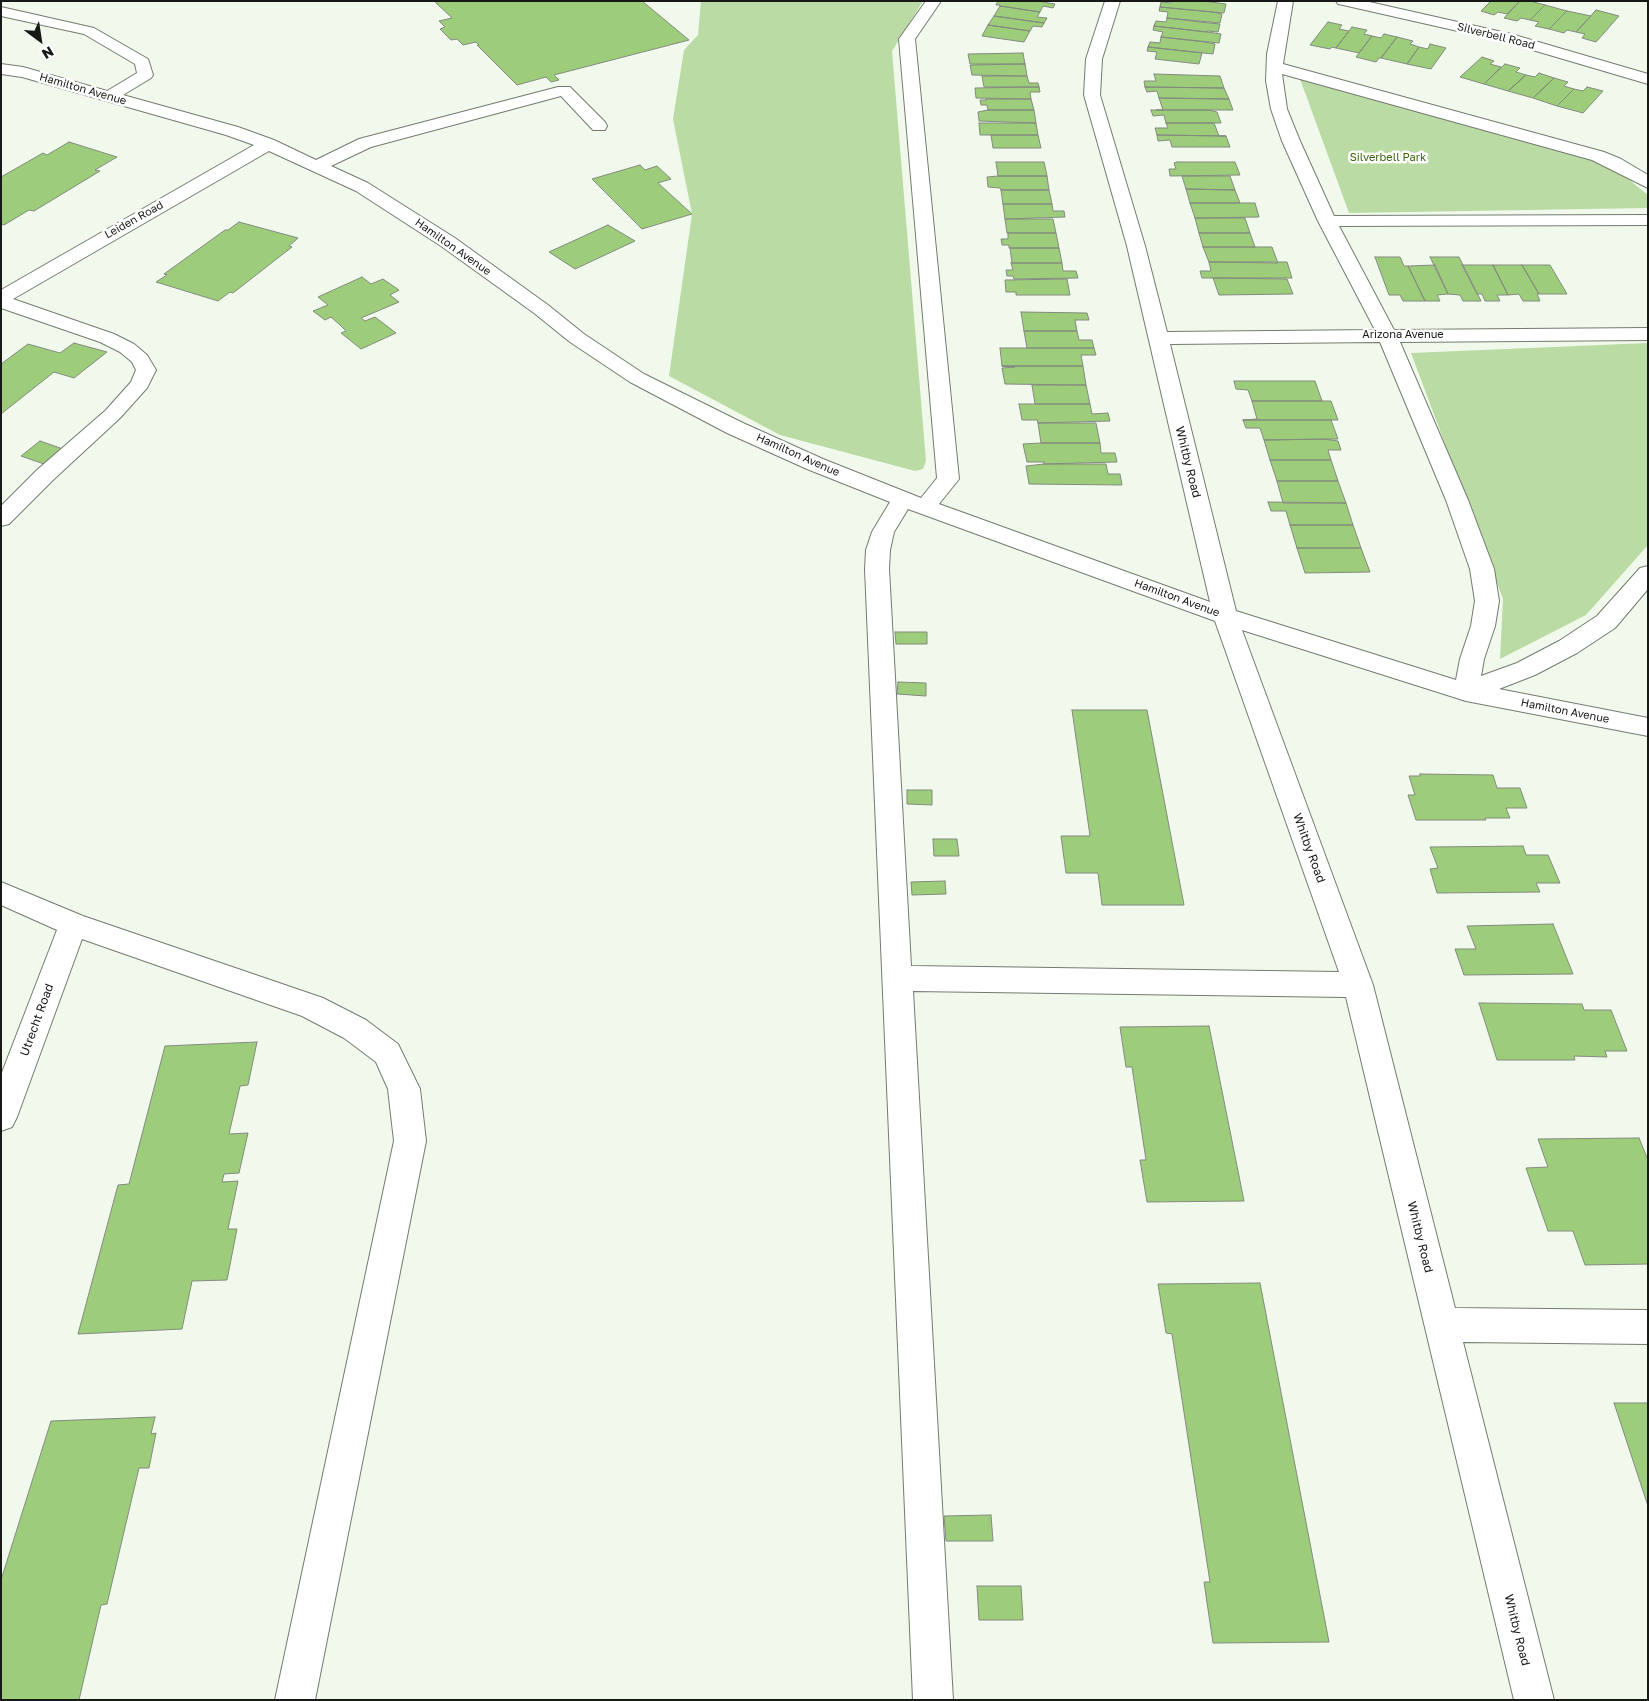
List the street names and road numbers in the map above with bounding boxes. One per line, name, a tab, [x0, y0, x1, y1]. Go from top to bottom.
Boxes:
street label: Silverbell Road	[1456, 20, 1536, 52]
street label: Hamilton Avenue	[38, 70, 128, 108]
street label: Leiden Road	[102, 198, 166, 242]
street label: Hamilton Avenue	[412, 216, 494, 278]
street label: Arizona Avenue	[1362, 328, 1444, 342]
street label: Whitby Road	[1172, 425, 1204, 499]
street label: Hamilton Avenue	[754, 431, 842, 479]
street label: Hamilton Avenue	[1133, 576, 1221, 620]
street label: Hamilton Avenue	[1520, 696, 1610, 726]
street label: Whitby Road	[1290, 811, 1328, 885]
street label: Utrecht Road	[17, 982, 57, 1058]
street label: Whitby Road	[1404, 1200, 1436, 1274]
street label: Whitby Road	[1501, 1593, 1533, 1667]

